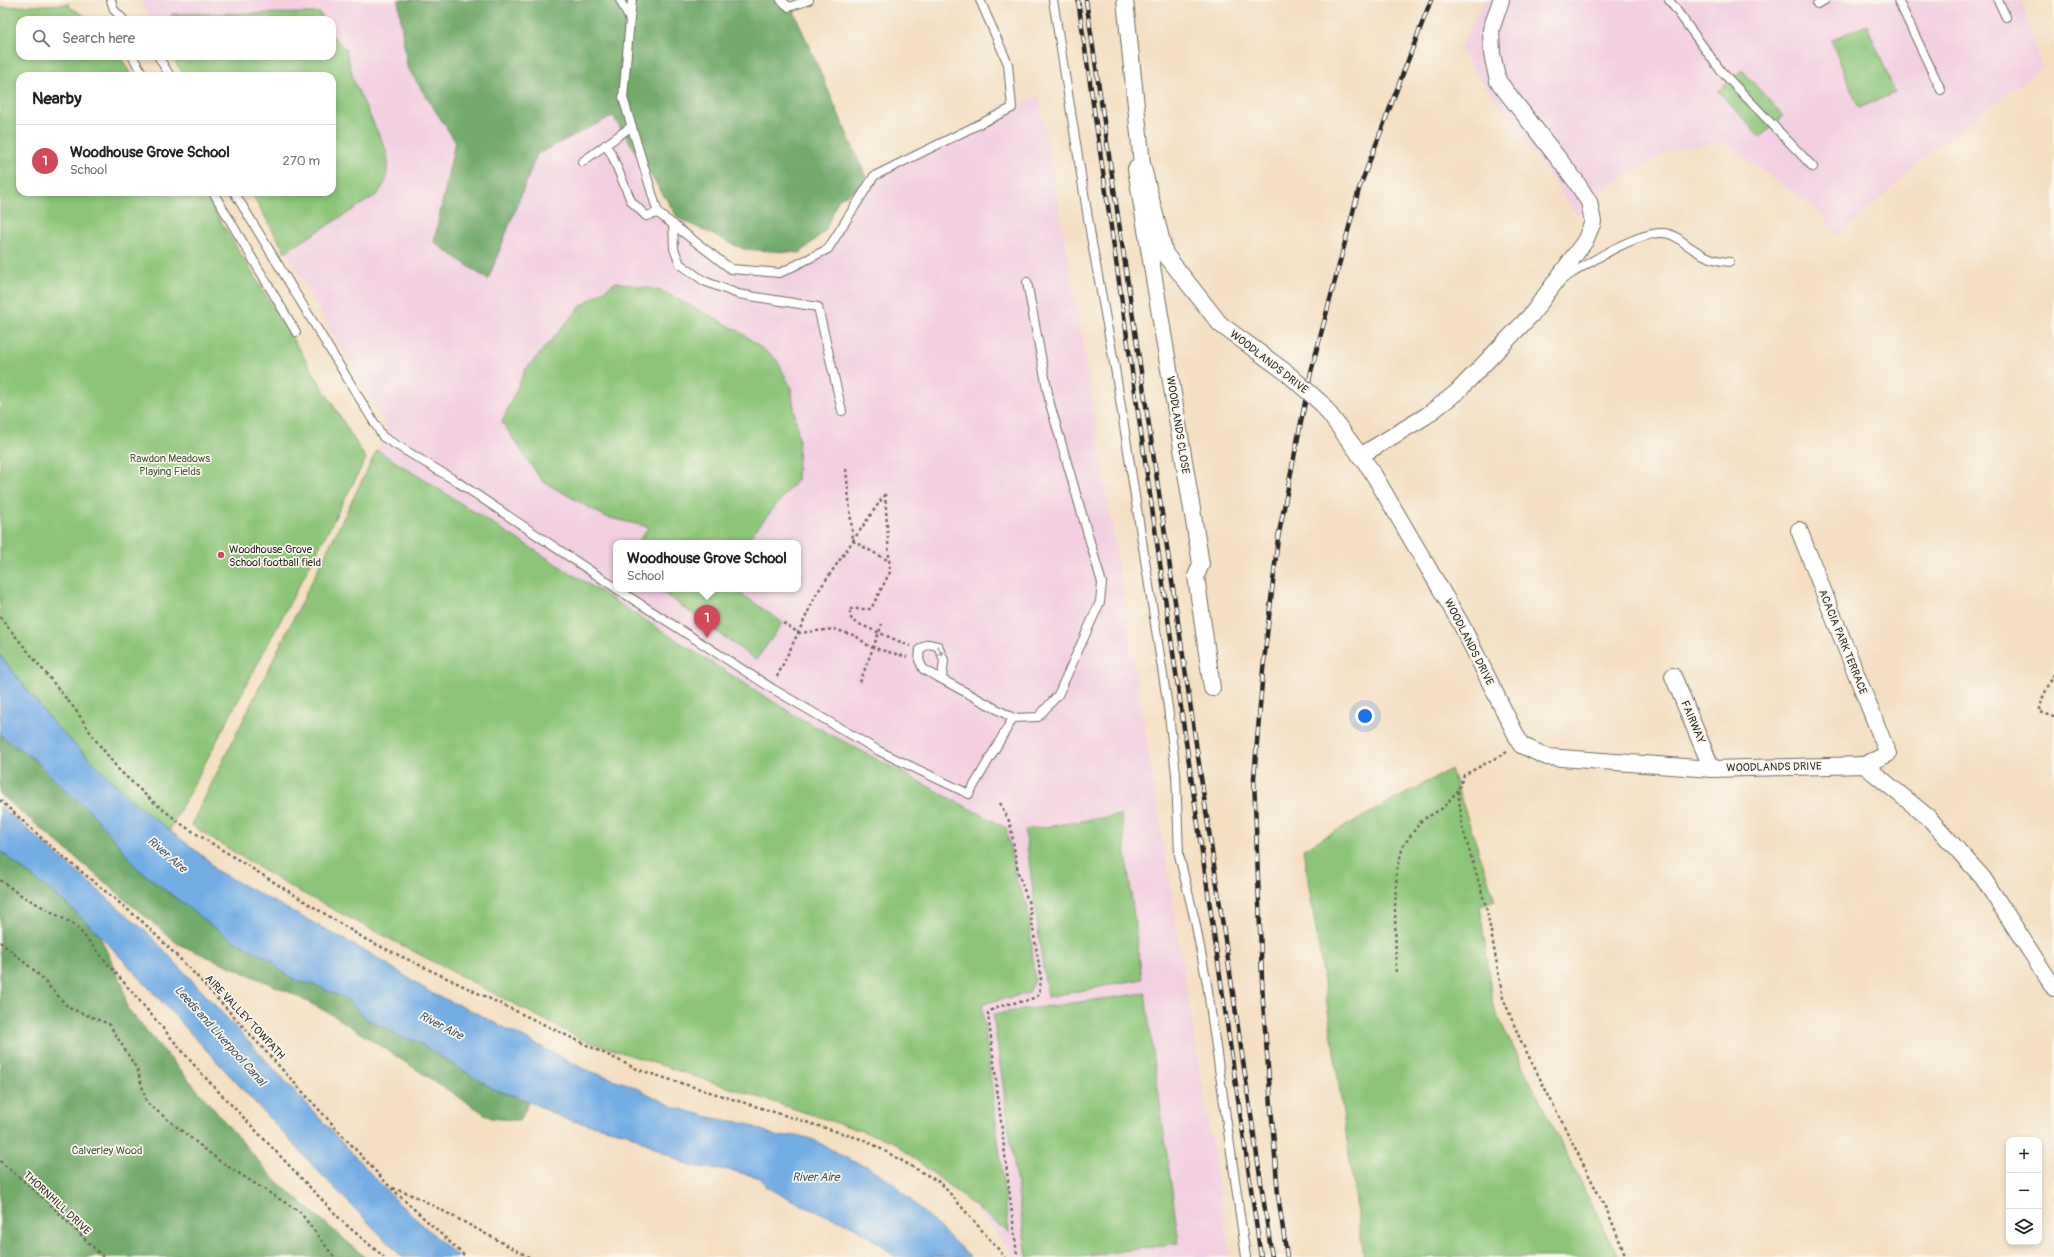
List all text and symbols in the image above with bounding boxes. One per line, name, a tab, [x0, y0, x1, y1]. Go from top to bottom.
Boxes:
search box	[16, 16, 336, 60]
icon: search	[30, 27, 52, 49]
text: Search here	[62, 29, 135, 48]
text: Nearby	[32, 88, 81, 109]
text: Woodhouse Grove School	[70, 143, 230, 162]
text: 1	[42, 153, 48, 169]
text: 270 m	[283, 153, 320, 169]
text: School	[70, 162, 107, 178]
street label: WOODLANDS DRIVE	[1227, 328, 1311, 397]
street label: WOODLANDS CLOSE	[1164, 375, 1192, 475]
park label: Rawdon Meadows Playing Fields	[130, 452, 210, 478]
popup	[613, 540, 801, 592]
place label: Woodhouse Grove School football field	[229, 543, 321, 569]
text: Woodhouse Grove School	[627, 549, 787, 568]
marker: Woodhouse Grove School football field	[216, 550, 226, 560]
text: School	[627, 568, 664, 584]
street label: ACACIA PARK TERRACE	[1816, 588, 1870, 697]
street label: WOODLANDS DRIVE	[1442, 597, 1497, 688]
pin: 1	[694, 605, 720, 638]
one-way arrow	[936, 646, 943, 657]
street label: FAIRWAY	[1678, 699, 1708, 746]
your location	[1355, 706, 1375, 726]
street label: WOODLANDS DRIVE	[1726, 760, 1822, 774]
water label: River Aire	[144, 834, 191, 877]
street label: AIRE VALLEY TOWPATH	[202, 972, 288, 1062]
water label: Leeds and Liverpool Canal	[171, 983, 270, 1090]
water label: River Aire	[416, 1009, 467, 1044]
map controls	[2006, 1137, 2042, 1245]
button: +	[2006, 1137, 2042, 1173]
park label: Calverley Wood	[72, 1144, 142, 1157]
street label: THORNHILL DRIVE	[21, 1168, 94, 1238]
water label: River Aire	[792, 1170, 841, 1185]
button: −	[2006, 1173, 2042, 1209]
button: layers	[2006, 1209, 2042, 1245]

